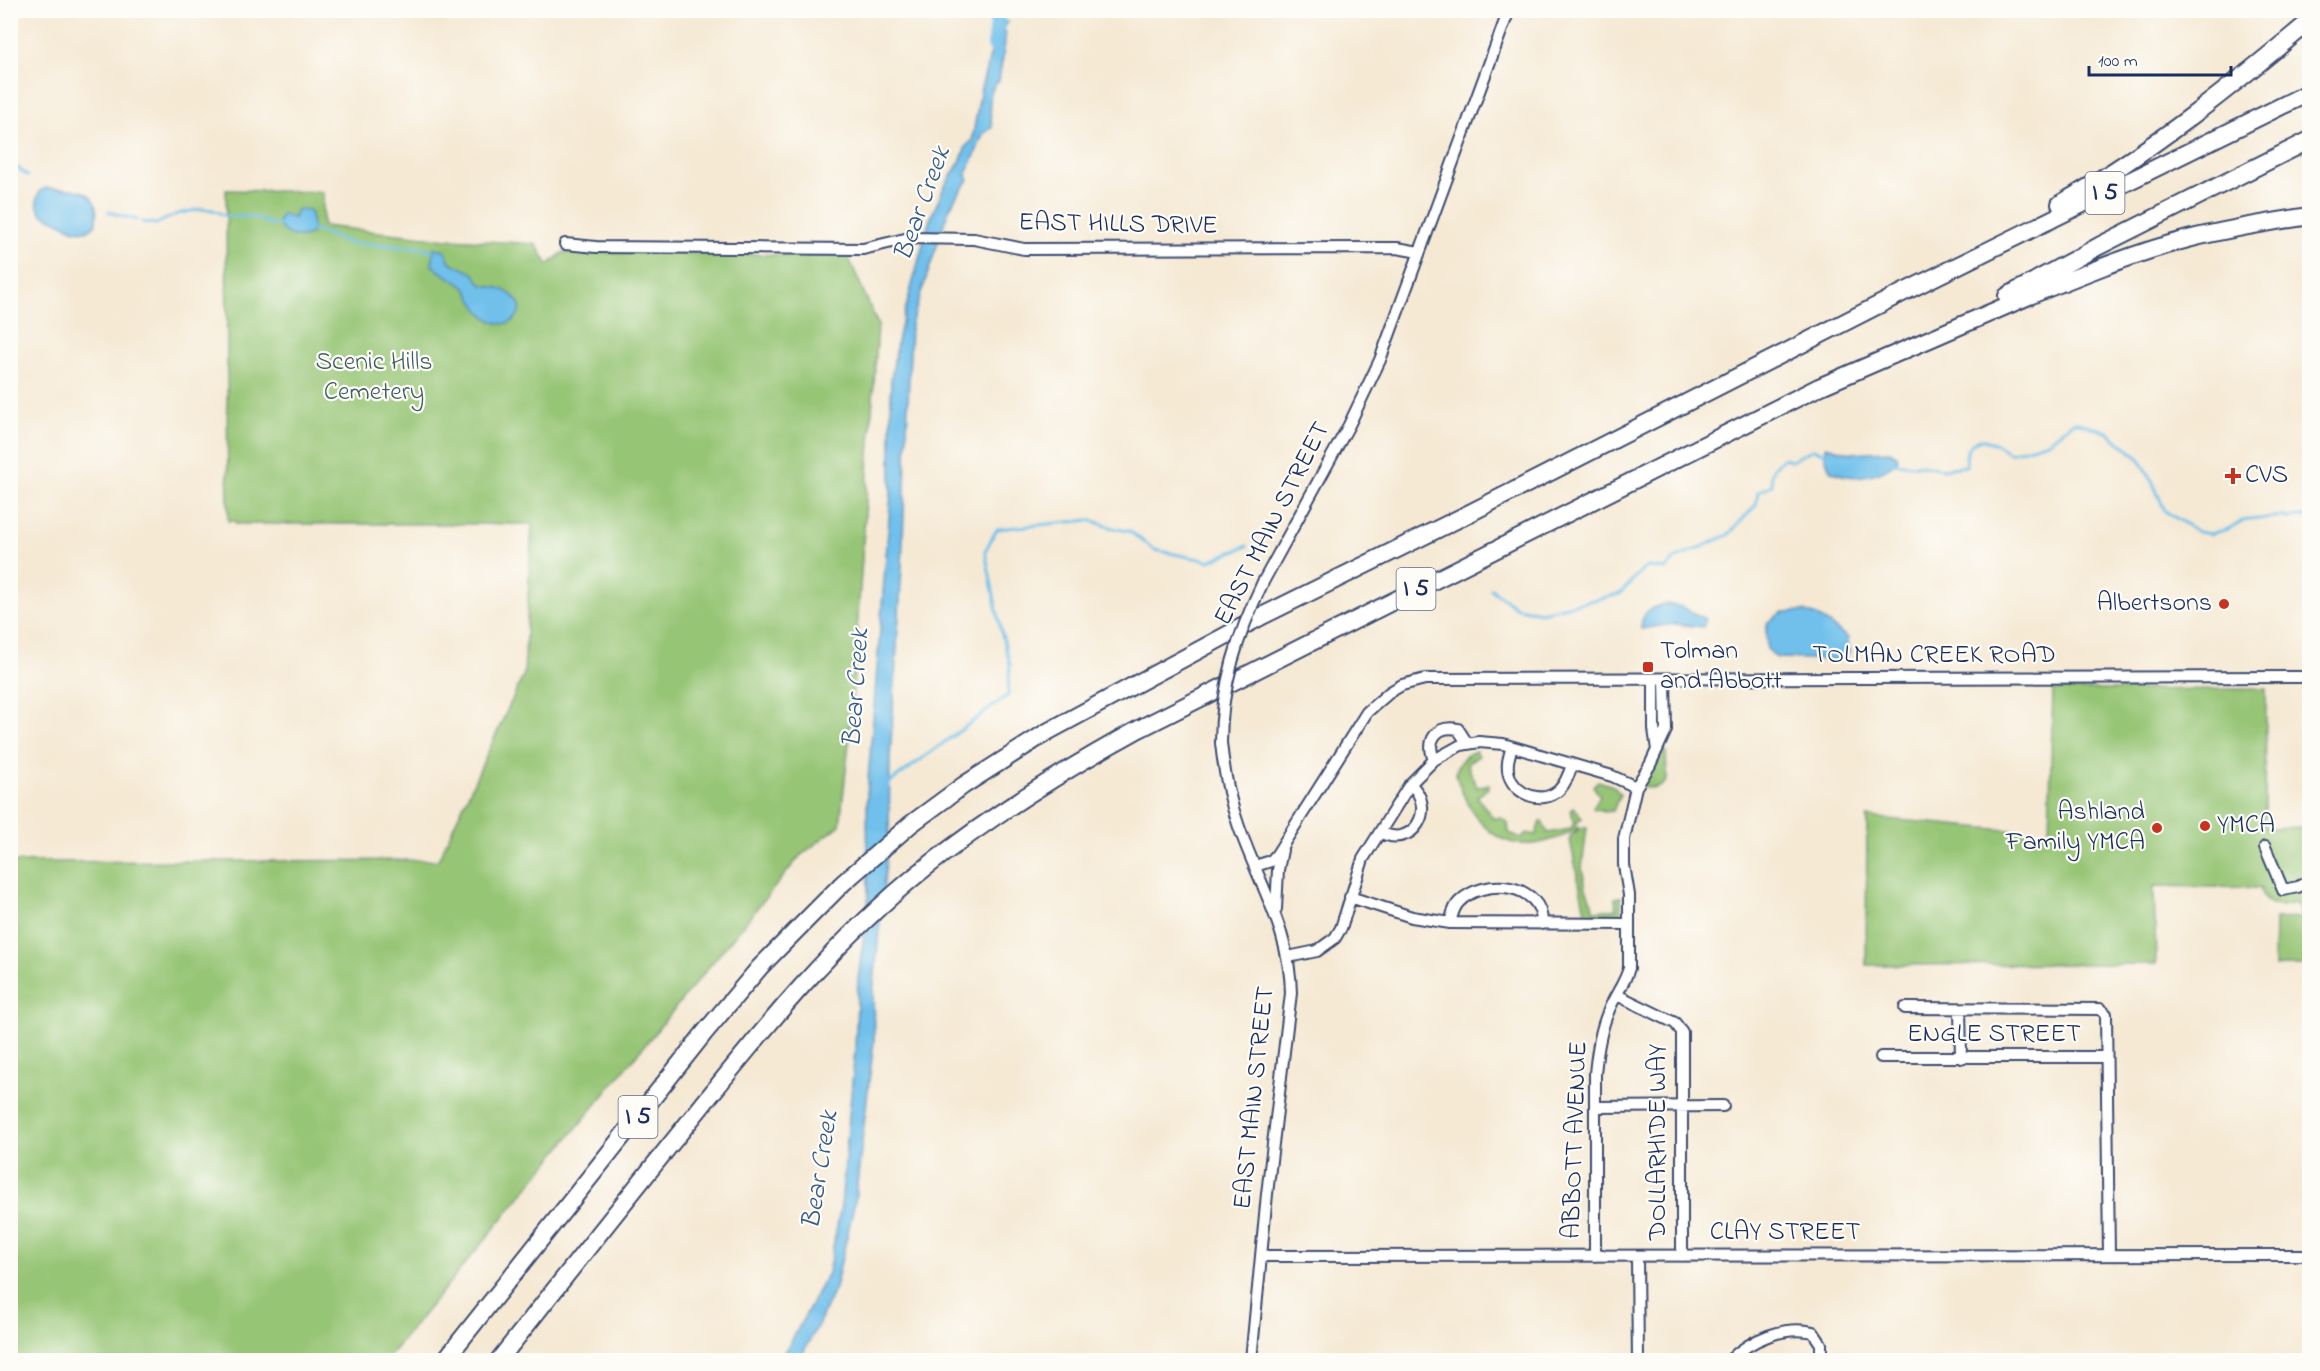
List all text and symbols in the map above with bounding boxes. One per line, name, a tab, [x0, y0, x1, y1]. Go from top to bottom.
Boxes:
scale bar	[2089, 39, 2232, 77]
text: 100 m	[2098, 49, 2138, 75]
water label: Bear Creek	[884, 140, 962, 267]
road number: I 5	[2086, 172, 2124, 214]
street label: EAST HILLS DRIVE	[1018, 204, 1218, 246]
park label: Scenic Hills Cemetery	[315, 344, 433, 412]
street label: EAST MAIN STREET	[1205, 415, 1341, 633]
place label: CVS	[2245, 457, 2288, 495]
marker: CVS	[2226, 469, 2240, 483]
road number: I 5	[1396, 568, 1436, 610]
place label: Albertsons	[2097, 585, 2212, 623]
marker: Albertsons	[2217, 597, 2231, 611]
water label: Bear Creek	[833, 626, 881, 749]
place label: Tolman and Abbott	[1660, 633, 1782, 701]
street label: TOLMAN CREEK ROAD	[1812, 637, 2056, 675]
marker: Tolman and Abbott	[1641, 660, 1655, 674]
place label: Ashland Family YMCA	[2005, 794, 2145, 862]
place label: YMCA	[2217, 807, 2275, 845]
marker: YMCA	[2198, 819, 2212, 833]
marker: Ashland Family YMCA	[2150, 821, 2164, 835]
street label: EAST MAIN STREET	[1224, 984, 1286, 1211]
street label: ENGLE STREET	[1907, 1016, 2081, 1054]
street label: ABBOTT AVENUE	[1554, 1040, 1598, 1240]
street label: DOLLARHIDE WAY	[1640, 1044, 1678, 1241]
road number: I 5	[618, 1096, 658, 1138]
water label: Bear Creek	[792, 1107, 850, 1232]
street label: CLAY STREET	[1710, 1214, 1860, 1252]

